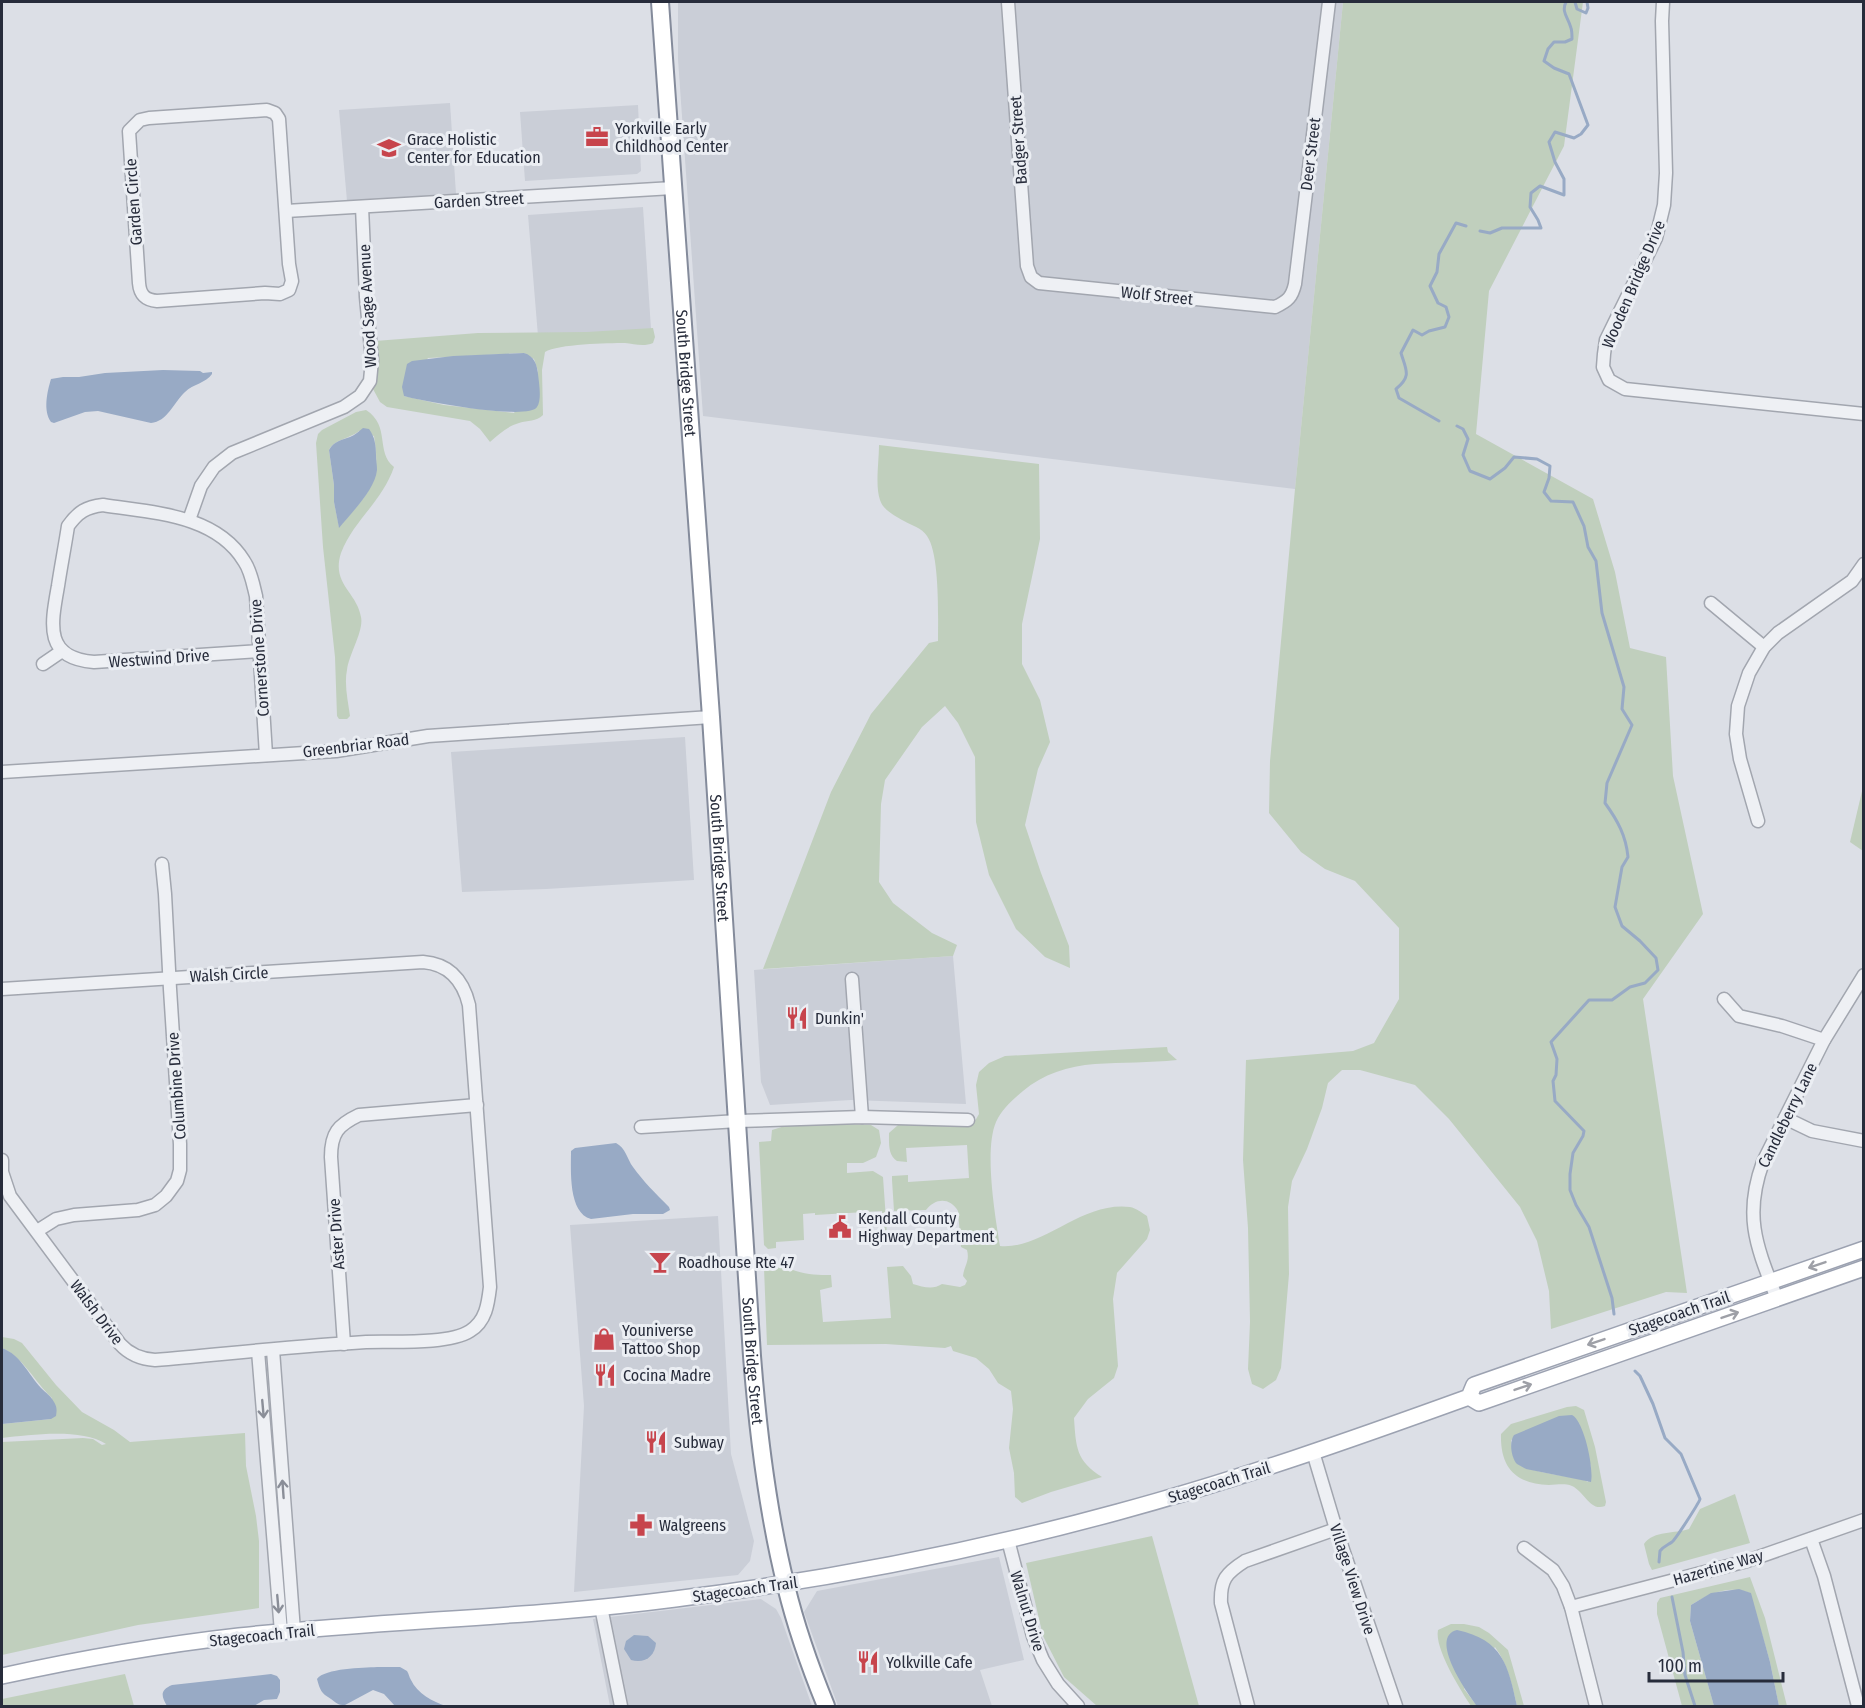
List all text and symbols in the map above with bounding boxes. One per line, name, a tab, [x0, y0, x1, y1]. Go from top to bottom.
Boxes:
street label: Badger Street	[1006, 94, 1031, 185]
street label: Deer Street	[1297, 116, 1325, 192]
place label: Yorkville Early Childhood Center	[615, 119, 729, 156]
office icon: Yorkville Early Childhood Center	[584, 124, 610, 150]
place label: Grace Holistic Center for Education	[407, 130, 541, 167]
school or university icon: Grace Holistic Center for Education	[376, 135, 402, 161]
street label: Garden Circle	[121, 158, 146, 246]
street label: Garden Street	[434, 189, 525, 212]
street label: Wooden Bridge Drive	[1598, 217, 1669, 351]
street label: Wood Sage Avenue	[355, 244, 380, 368]
street label: Wolf Street	[1120, 282, 1195, 309]
street label: South Bridge Street	[672, 309, 700, 438]
street label: Cornerstone Drive	[246, 598, 273, 717]
street label: Westwind Drive	[108, 645, 210, 671]
street label: Greenbriar Road	[302, 730, 410, 761]
street label: South Bridge Street	[706, 794, 733, 923]
street label: Walsh Circle	[189, 963, 269, 986]
restaurant icon: Dunkin'	[784, 1005, 810, 1031]
place label: Dunkin'	[815, 1009, 864, 1028]
street label: Columbine Drive	[163, 1032, 190, 1140]
street label: Candleberry Lane	[1754, 1060, 1821, 1171]
street label: Aster Drive	[325, 1198, 348, 1270]
place label: Kendall County Highway Department	[858, 1209, 995, 1246]
public building icon: Kendall County Highway Department	[827, 1214, 853, 1240]
bar icon: Roadhouse Rte 47	[647, 1249, 673, 1275]
place label: Roadhouse Rte 47	[678, 1253, 795, 1272]
one-way arrow	[1808, 1260, 1827, 1271]
street label: Walsh Drive	[66, 1276, 127, 1349]
street label: Stagecoach Trail	[1626, 1287, 1732, 1340]
street label: South Bridge Street	[738, 1297, 767, 1426]
one-way arrow	[1721, 1308, 1739, 1319]
place label: Youniverse Tattoo Shop	[622, 1321, 701, 1358]
shop icon: Youniverse Tattoo Shop	[591, 1326, 617, 1352]
one-way arrow	[1588, 1338, 1606, 1349]
restaurant icon: Cocina Madre	[592, 1362, 618, 1388]
place label: Cocina Madre	[623, 1366, 711, 1385]
one-way arrow	[1513, 1381, 1532, 1392]
one-way arrow	[258, 1399, 269, 1419]
restaurant icon: Subway	[643, 1429, 669, 1455]
place label: Subway	[674, 1433, 725, 1452]
street label: Stagecoach Trail	[1166, 1458, 1272, 1507]
one-way arrow	[277, 1480, 288, 1500]
pharmacy icon: Walgreens	[628, 1512, 654, 1538]
place label: Walgreens	[659, 1516, 726, 1535]
street label: Village View Drive	[1326, 1521, 1379, 1637]
street label: Hazertine Way	[1671, 1545, 1766, 1589]
street label: Walnut Drive	[1006, 1569, 1049, 1654]
street label: Stagecoach Trail	[691, 1573, 799, 1606]
one-way arrow	[273, 1593, 284, 1613]
street label: Stagecoach Trail	[208, 1621, 316, 1650]
scale bar	[1649, 1645, 1782, 1683]
restaurant icon: Yolkville Cafe	[855, 1649, 881, 1675]
place label: Yolkville Cafe	[886, 1653, 973, 1672]
text: 100 m	[1658, 1655, 1702, 1677]

